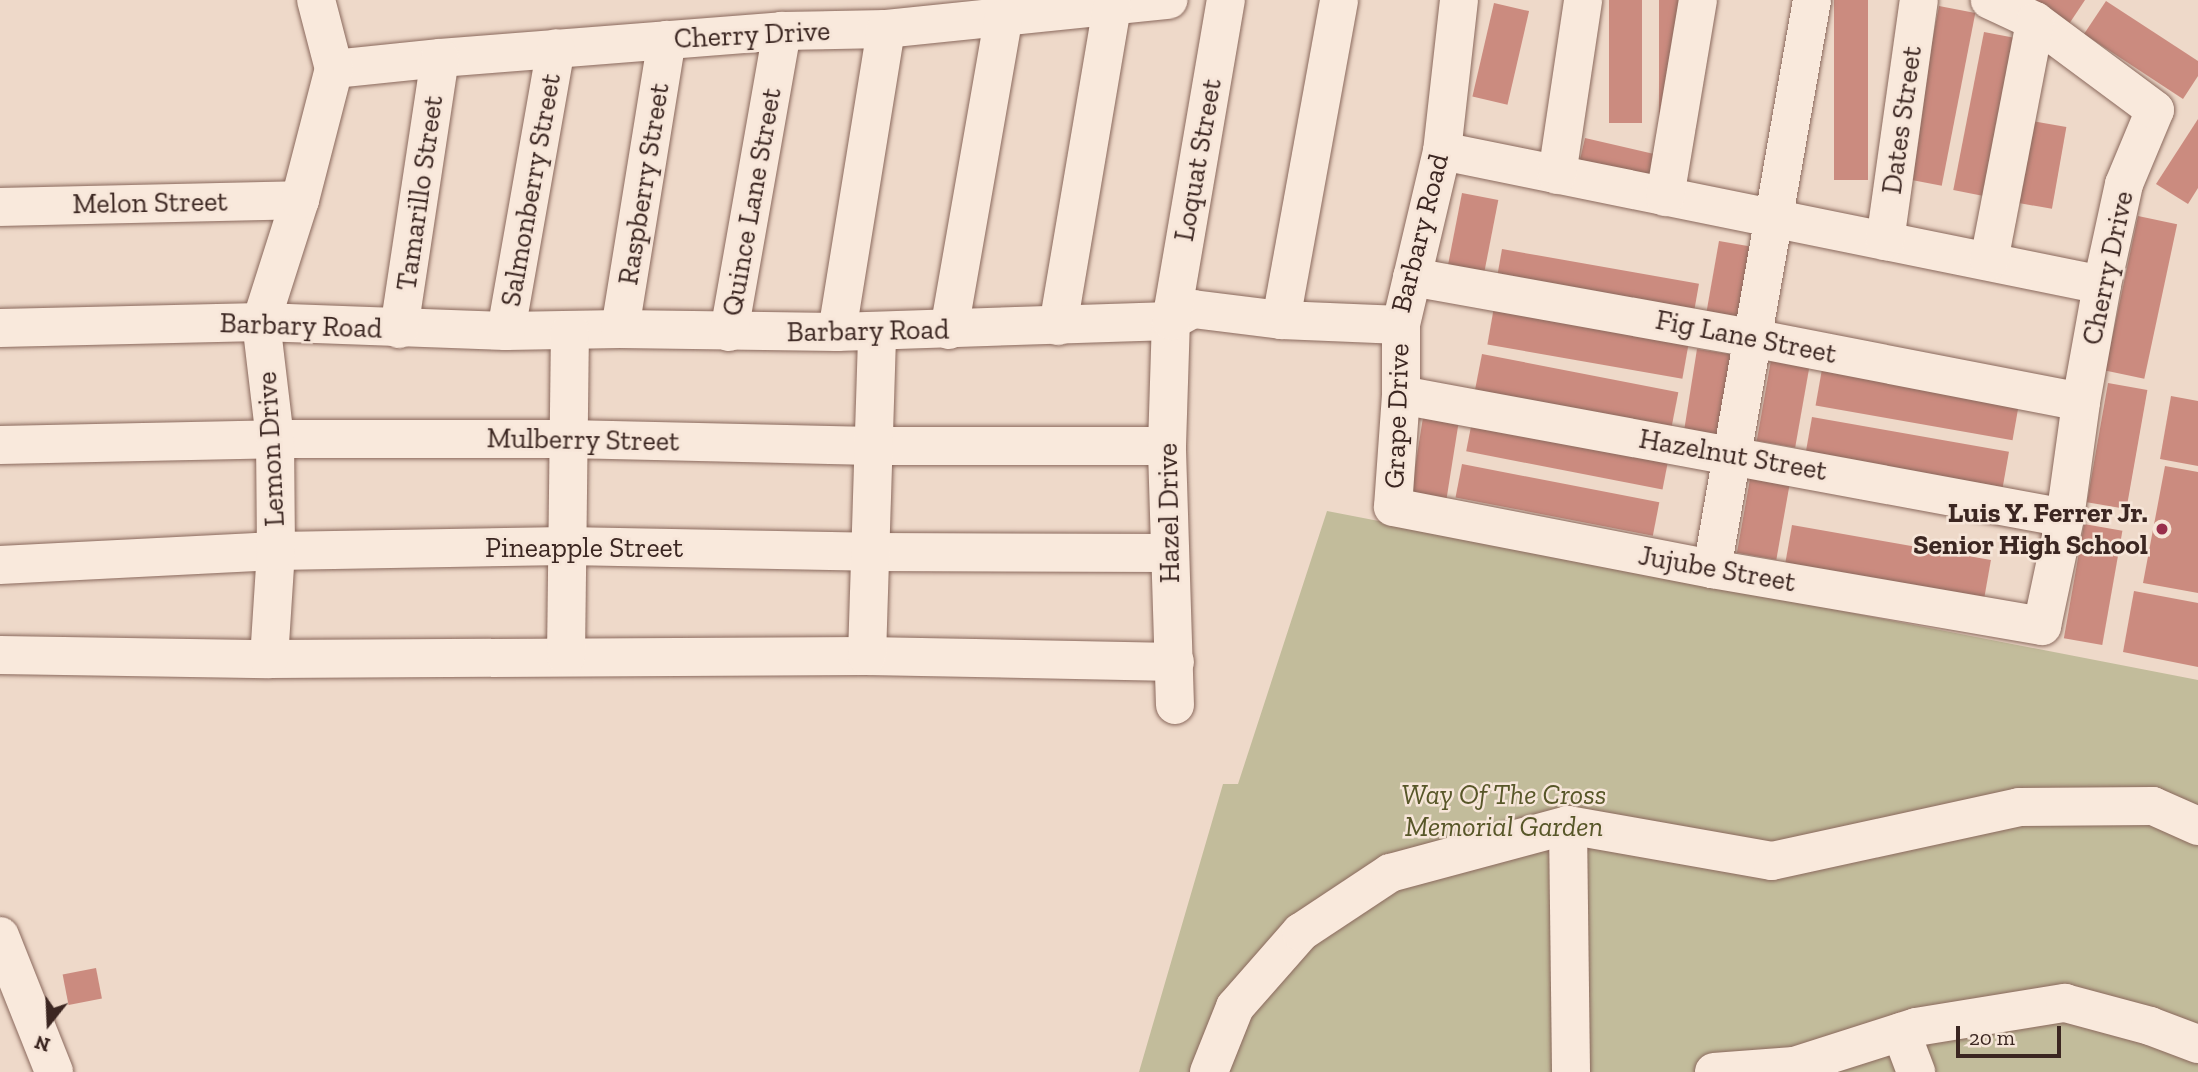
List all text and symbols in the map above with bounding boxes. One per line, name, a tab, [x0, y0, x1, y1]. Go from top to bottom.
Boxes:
street label: Cherry Drive	[673, 14, 831, 56]
street label: Dates Street	[1875, 44, 1929, 196]
street label: Salmonberry Street	[494, 71, 568, 309]
street label: Loquat Street	[1167, 76, 1229, 244]
street label: Raspberry Street	[611, 80, 677, 288]
street label: Quince Lane Street	[715, 85, 789, 319]
street label: Tamarillo Street	[390, 93, 450, 293]
street label: Barbary Road	[1384, 150, 1456, 316]
street label: Melon Street	[72, 185, 228, 221]
street label: Cherry Drive	[2075, 188, 2141, 348]
street label: Fig Lane Street	[1653, 303, 1839, 371]
street label: Barbary Road	[219, 306, 383, 346]
street label: Barbary Road	[786, 313, 950, 349]
street label: Grape Drive	[1378, 343, 1416, 489]
street label: Lemon Drive	[250, 371, 292, 527]
street label: Mulberry Street	[486, 422, 680, 458]
street label: Hazelnut Street	[1636, 422, 1830, 488]
street label: Hazel Drive	[1151, 443, 1187, 583]
place label: Luis Y. Ferrer Jr. Senior High School	[1912, 496, 2148, 562]
marker: Luis Y. Ferrer Jr. Senior High School	[2154, 521, 2170, 537]
street label: Pineapple Street	[485, 531, 683, 565]
street label: Jujube Street	[1636, 539, 1798, 599]
park label: Way Of The Cross Memorial Garden	[1401, 778, 1607, 844]
north arrow	[14, 988, 84, 1058]
scale bar	[1960, 1012, 2065, 1056]
text: 20 m	[1969, 1025, 2015, 1050]
text: N	[32, 1030, 53, 1057]

